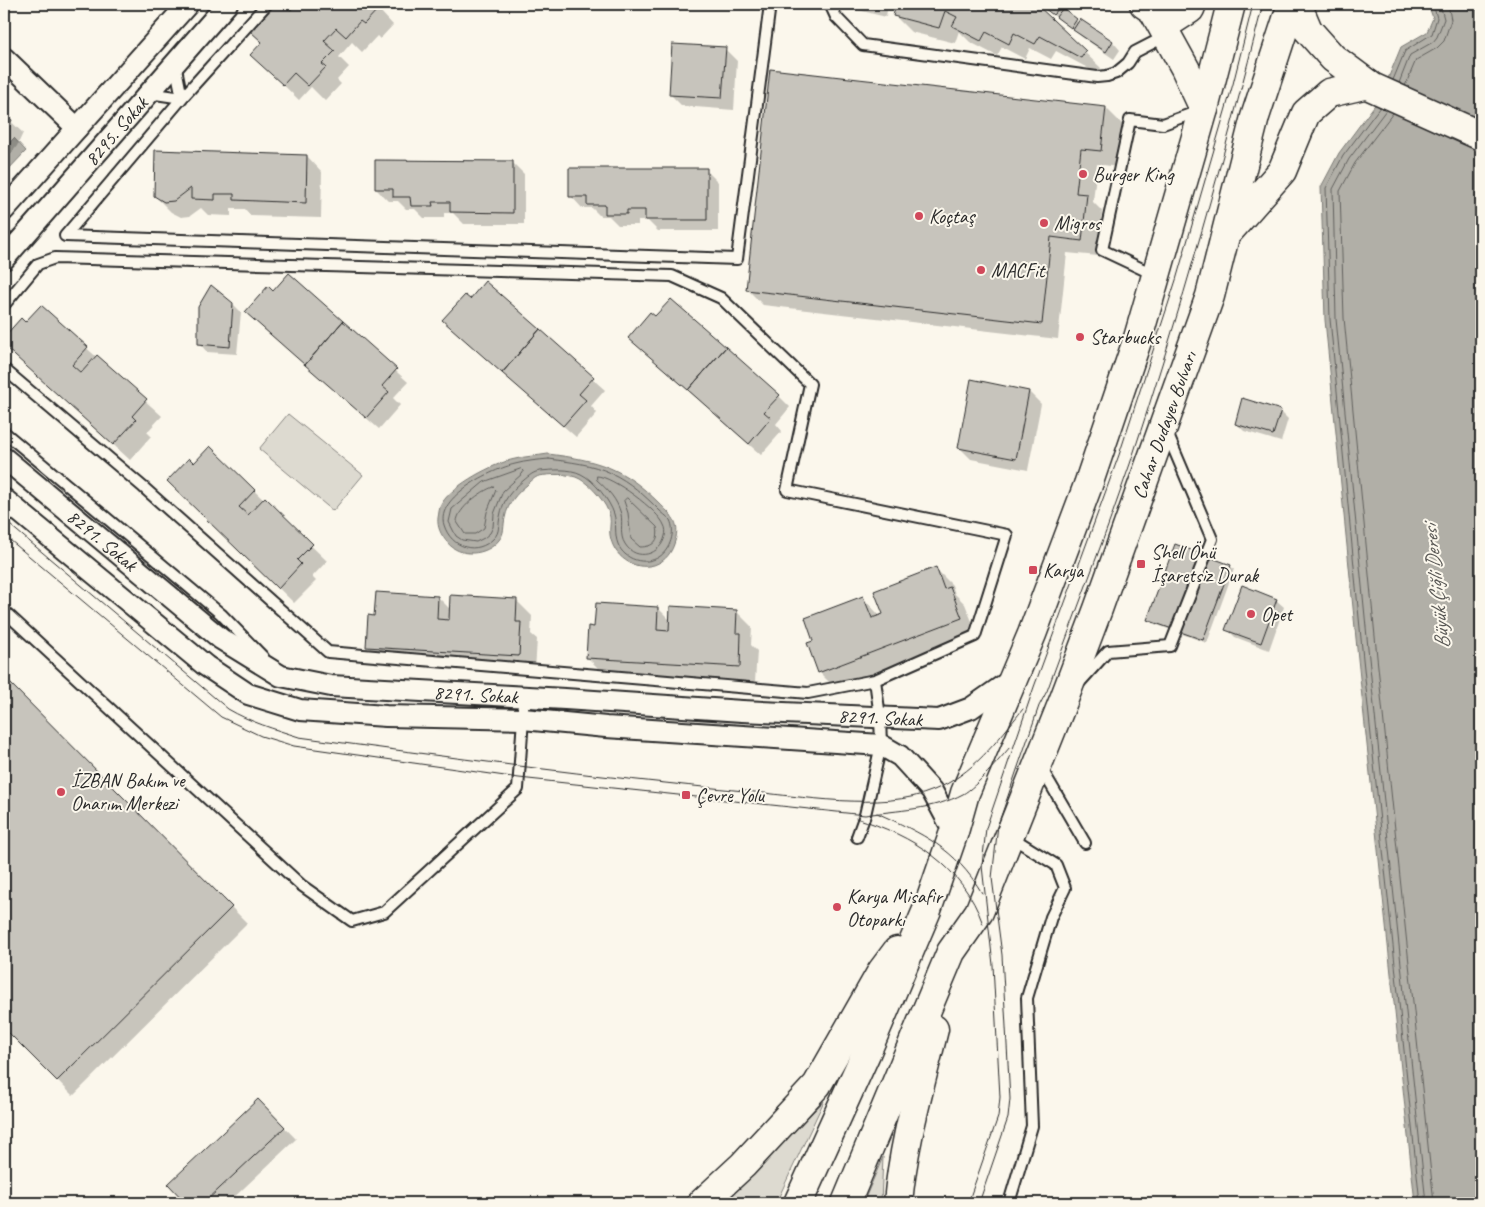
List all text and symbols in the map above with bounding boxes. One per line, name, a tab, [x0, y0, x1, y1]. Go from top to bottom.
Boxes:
street label: 8295. Sokak	[79, 90, 154, 171]
place label: Burger King	[1093, 162, 1175, 187]
marker: Burger King	[1077, 168, 1089, 180]
place label: Koçtaş	[929, 204, 976, 229]
marker: Koçtaş	[913, 210, 925, 222]
place label: Migros	[1054, 211, 1103, 236]
marker: Migros	[1038, 217, 1050, 229]
place label: MACFit	[991, 258, 1047, 283]
marker: MACFit	[975, 264, 987, 276]
place label: Starbucks	[1090, 325, 1162, 350]
marker: Starbucks	[1074, 331, 1086, 343]
street label: Cahar Dudayev Bulvarı	[1126, 347, 1202, 502]
street label: 8291. Sokak	[62, 503, 144, 578]
water label: Büyük Çiğli Deresi	[1416, 519, 1455, 650]
place label: Shell Önü İşaretsiz Durak	[1151, 540, 1260, 588]
place label: Karya	[1043, 558, 1085, 583]
marker: Shell Önü İşaretsiz Durak	[1135, 558, 1147, 570]
marker: Karya	[1027, 564, 1039, 576]
place label: Opet	[1261, 602, 1294, 627]
marker: Opet	[1245, 608, 1257, 620]
street label: 8291. Sokak	[433, 679, 520, 709]
street label: 8291. Sokak	[837, 703, 924, 732]
place label: İZBAN Bakım ve Onarım Merkezi	[71, 768, 186, 816]
place label: Çevre Yolu	[696, 783, 766, 808]
marker: İZBAN Bakım ve Onarım Merkezi	[55, 786, 67, 798]
marker: Çevre Yolu	[680, 789, 692, 801]
place label: Karya Misafir Otoparkı	[847, 884, 944, 932]
marker: Karya Misafir Otoparkı	[831, 901, 843, 913]

